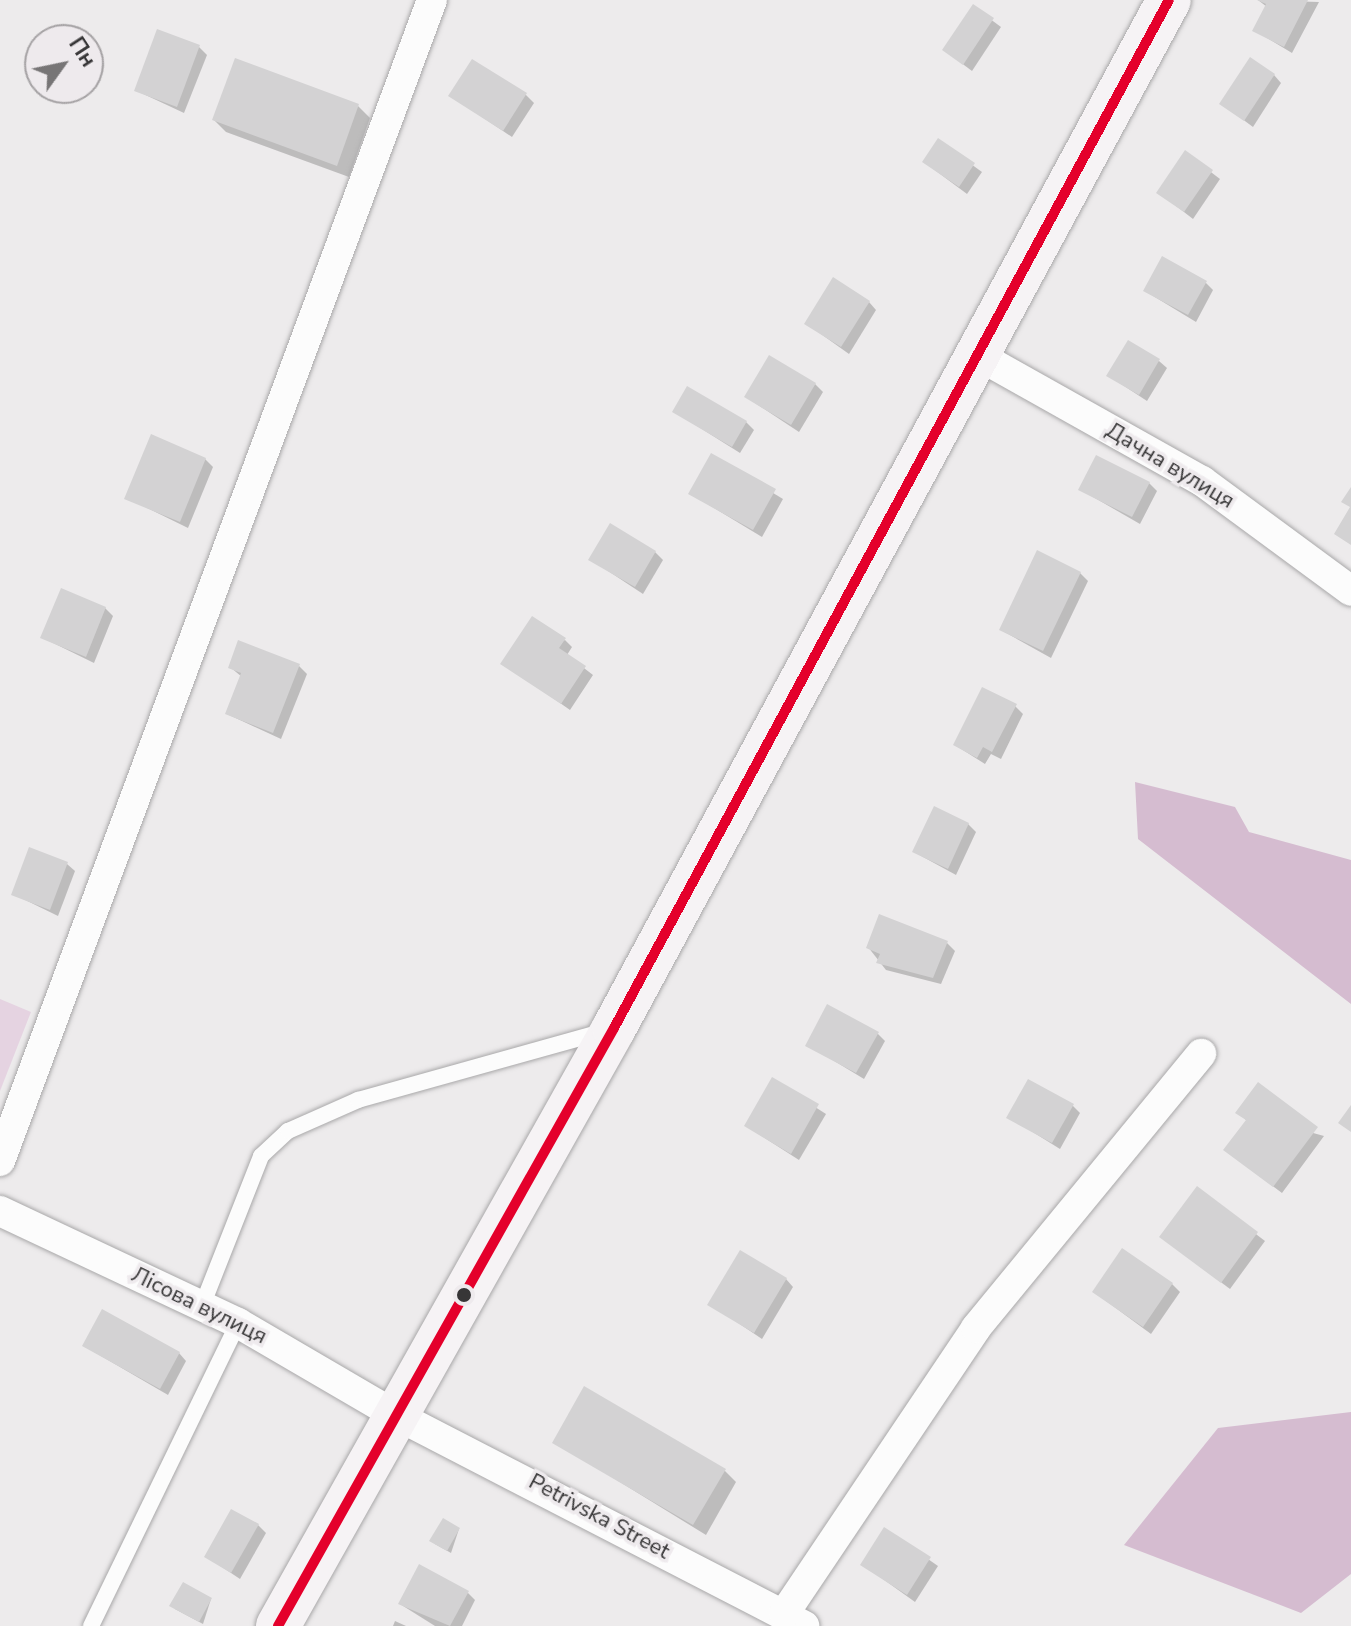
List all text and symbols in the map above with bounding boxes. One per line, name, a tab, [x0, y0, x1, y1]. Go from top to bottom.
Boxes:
north arrow	[24, 24, 104, 104]
text: Пн	[62, 31, 103, 73]
street label: Дачна вулиця	[1101, 417, 1239, 515]
street label: Лісова вулиця	[127, 1262, 271, 1350]
unlabelled marker	[456, 1287, 472, 1303]
street label: Petrivska Street	[524, 1469, 674, 1565]

